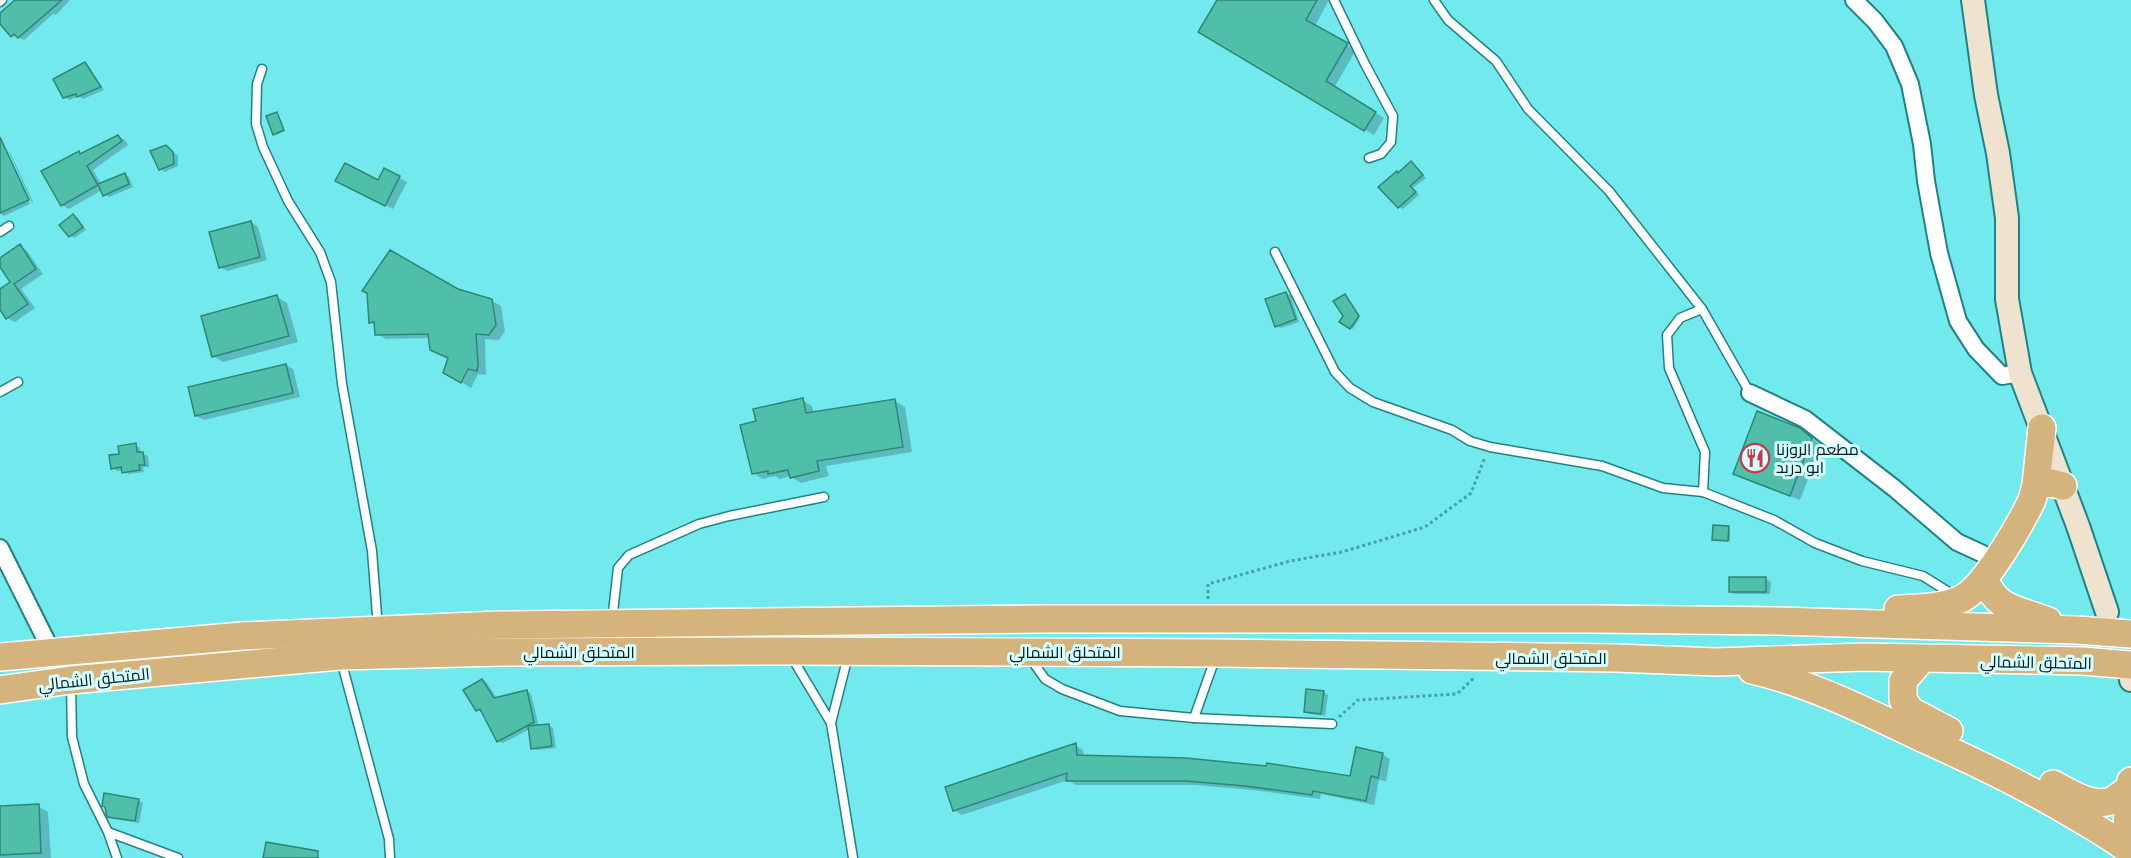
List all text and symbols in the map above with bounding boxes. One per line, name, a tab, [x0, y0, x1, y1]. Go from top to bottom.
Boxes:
place label: مطعم الروزنا ابو دريد	[1776, 439, 1859, 477]
restaurant icon: مطعم الروزنا ابو دريد	[1739, 442, 1771, 474]
street label: المتحلق الشمالي	[523, 642, 635, 666]
street label: المتحلق الشمالي	[1009, 642, 1121, 666]
street label: المتحلق الشمالي	[1495, 648, 1607, 672]
street label: المتحلق الشمالي	[1980, 651, 2092, 677]
street label: المتحلق الشمالي	[37, 663, 151, 699]

